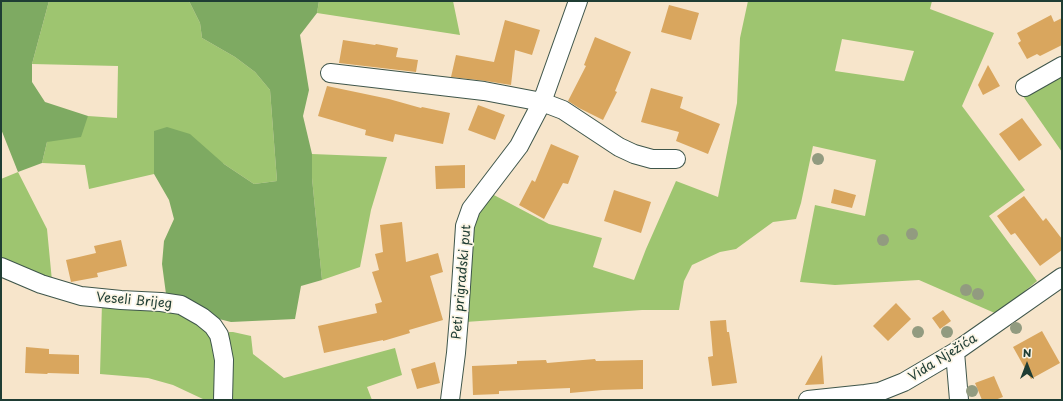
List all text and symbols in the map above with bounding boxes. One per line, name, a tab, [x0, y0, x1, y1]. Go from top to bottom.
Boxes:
street label: Peti prigradski put	[449, 224, 475, 340]
street label: Veseli Brijeg	[95, 290, 173, 312]
street label: Vida Nježića	[906, 331, 980, 385]
text: N	[1023, 344, 1031, 361]
north arrow	[1007, 345, 1047, 385]

